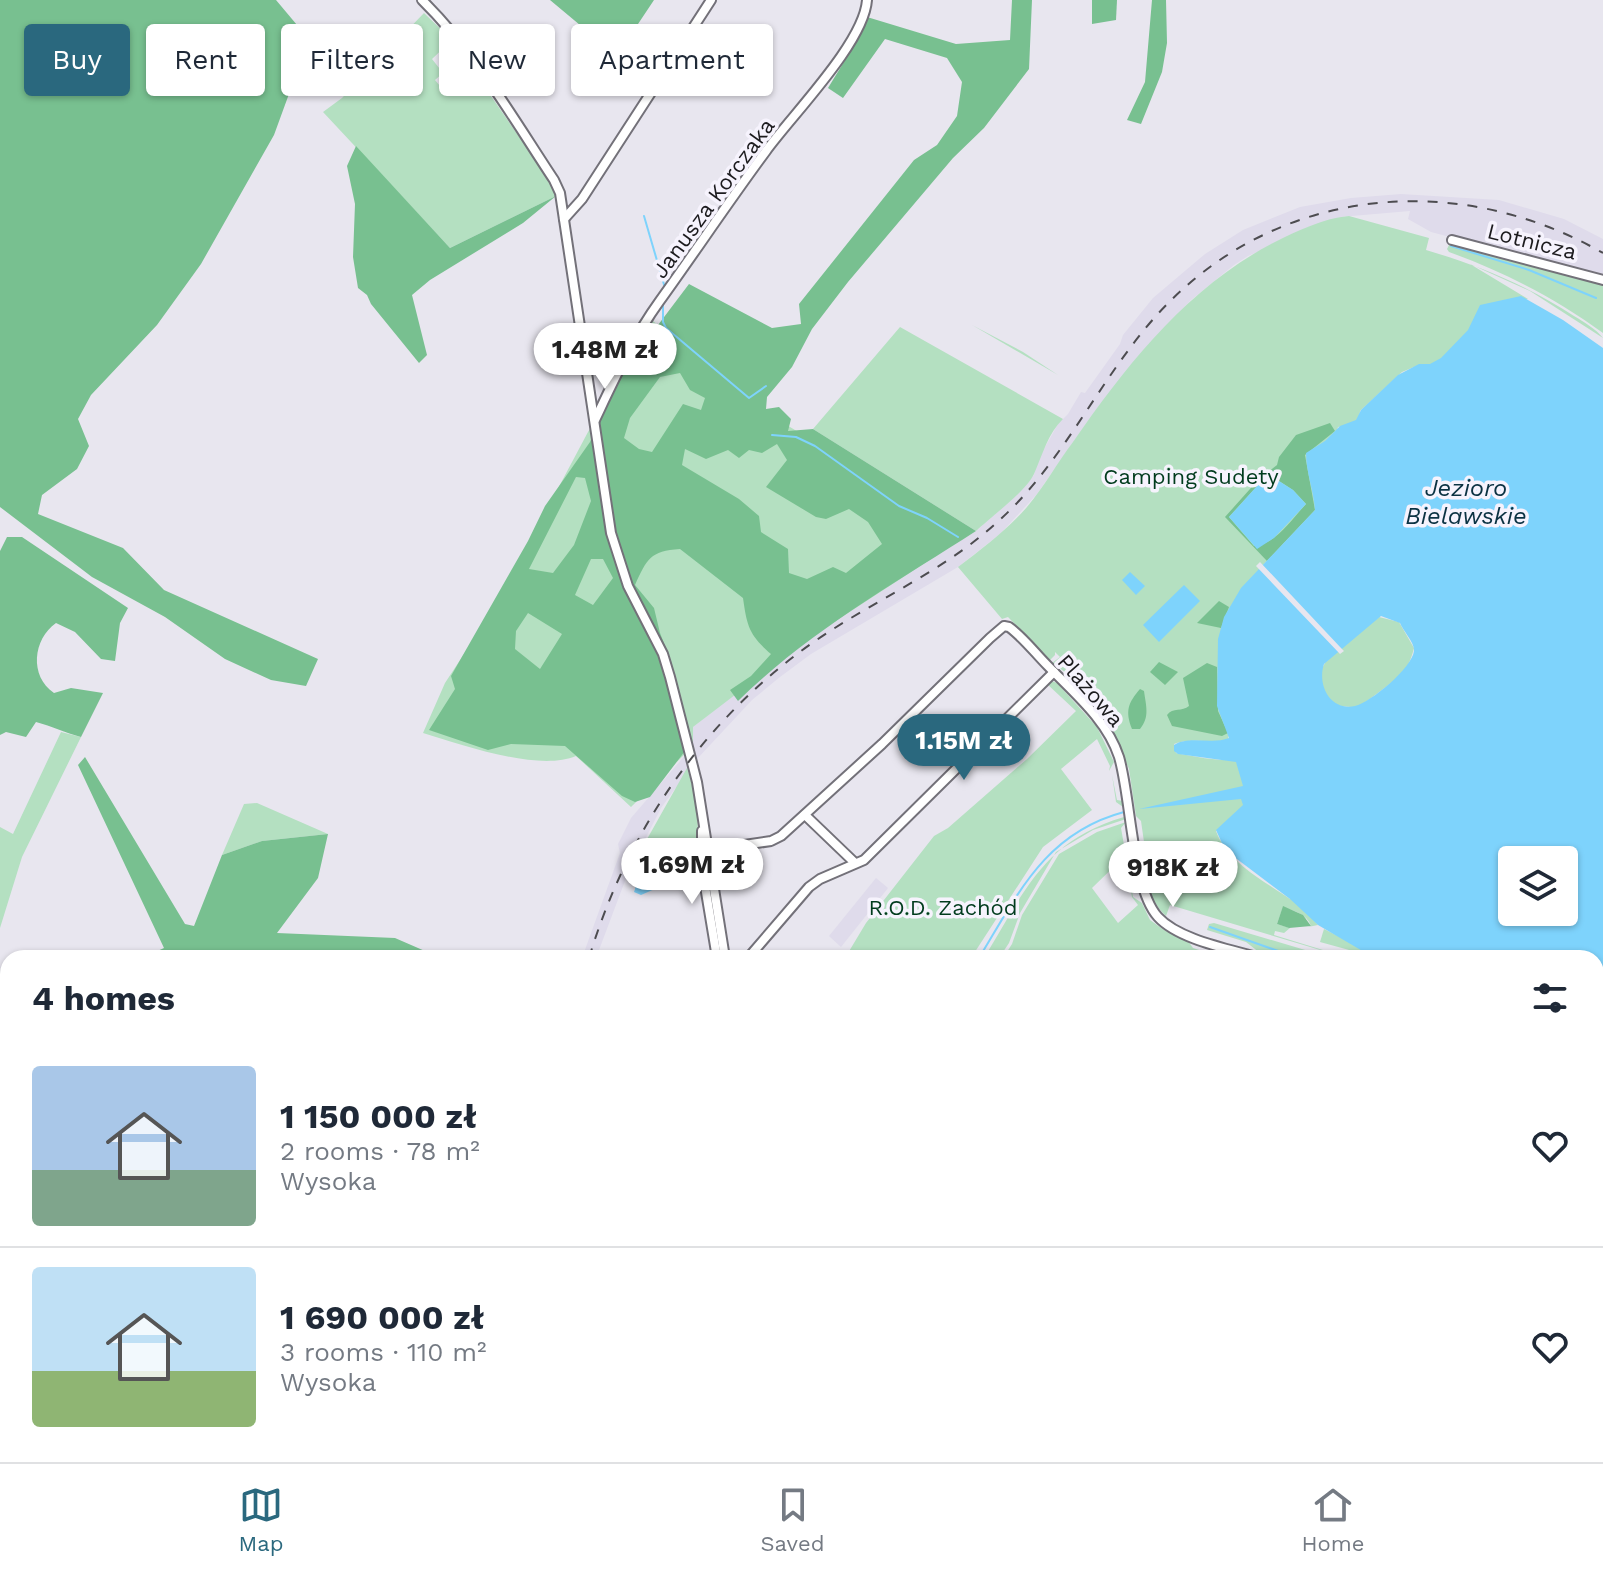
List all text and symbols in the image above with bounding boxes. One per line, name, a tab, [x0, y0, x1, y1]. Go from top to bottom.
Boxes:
chip: Buy	[24, 24, 130, 96]
chip: Rent	[146, 24, 265, 96]
chip: Filters	[281, 24, 423, 96]
chip: New	[439, 24, 555, 96]
chip: Apartment	[571, 24, 773, 96]
street label: Janusza Korczaka	[647, 114, 780, 283]
street label: Lotnicza	[1485, 218, 1579, 265]
pin: 1.48M zł	[522, 323, 688, 391]
text: 1.48M zł	[552, 334, 658, 364]
park label: Camping Sudety	[1103, 464, 1279, 489]
water label: Jezioro Bielawskie	[1405, 474, 1527, 530]
street label: Plażowa	[1052, 649, 1129, 732]
pin: 1.15M zł	[881, 714, 1047, 782]
text: 1.15M zł	[915, 725, 1013, 755]
pin: 1.69M zł	[609, 838, 775, 906]
pin: 918K zł	[1099, 841, 1247, 909]
map controls	[1498, 846, 1578, 926]
button: layers	[1498, 846, 1578, 926]
text: 1.69M zł	[639, 849, 745, 879]
text: 918K zł	[1127, 852, 1219, 882]
park label: R.O.D. Zachód	[868, 895, 1018, 920]
icon: filters	[1528, 976, 1572, 1020]
text: 4 homes	[32, 978, 175, 1018]
text: 1 150 000 zł	[280, 1096, 477, 1136]
icon: home	[96, 1098, 192, 1194]
icon: heart	[1528, 1124, 1572, 1168]
text: 2 rooms · 78 m²	[280, 1136, 480, 1166]
text: Wysoka	[280, 1166, 377, 1196]
text: 1 690 000 zł	[280, 1297, 484, 1337]
icon: home	[96, 1299, 192, 1395]
icon: heart	[1528, 1325, 1572, 1369]
text: 3 rooms · 110 m²	[280, 1337, 487, 1367]
text: Wysoka	[280, 1367, 377, 1397]
tab: Map	[239, 1483, 283, 1556]
tab: Saved	[761, 1483, 824, 1556]
tab: Home	[1302, 1483, 1364, 1556]

